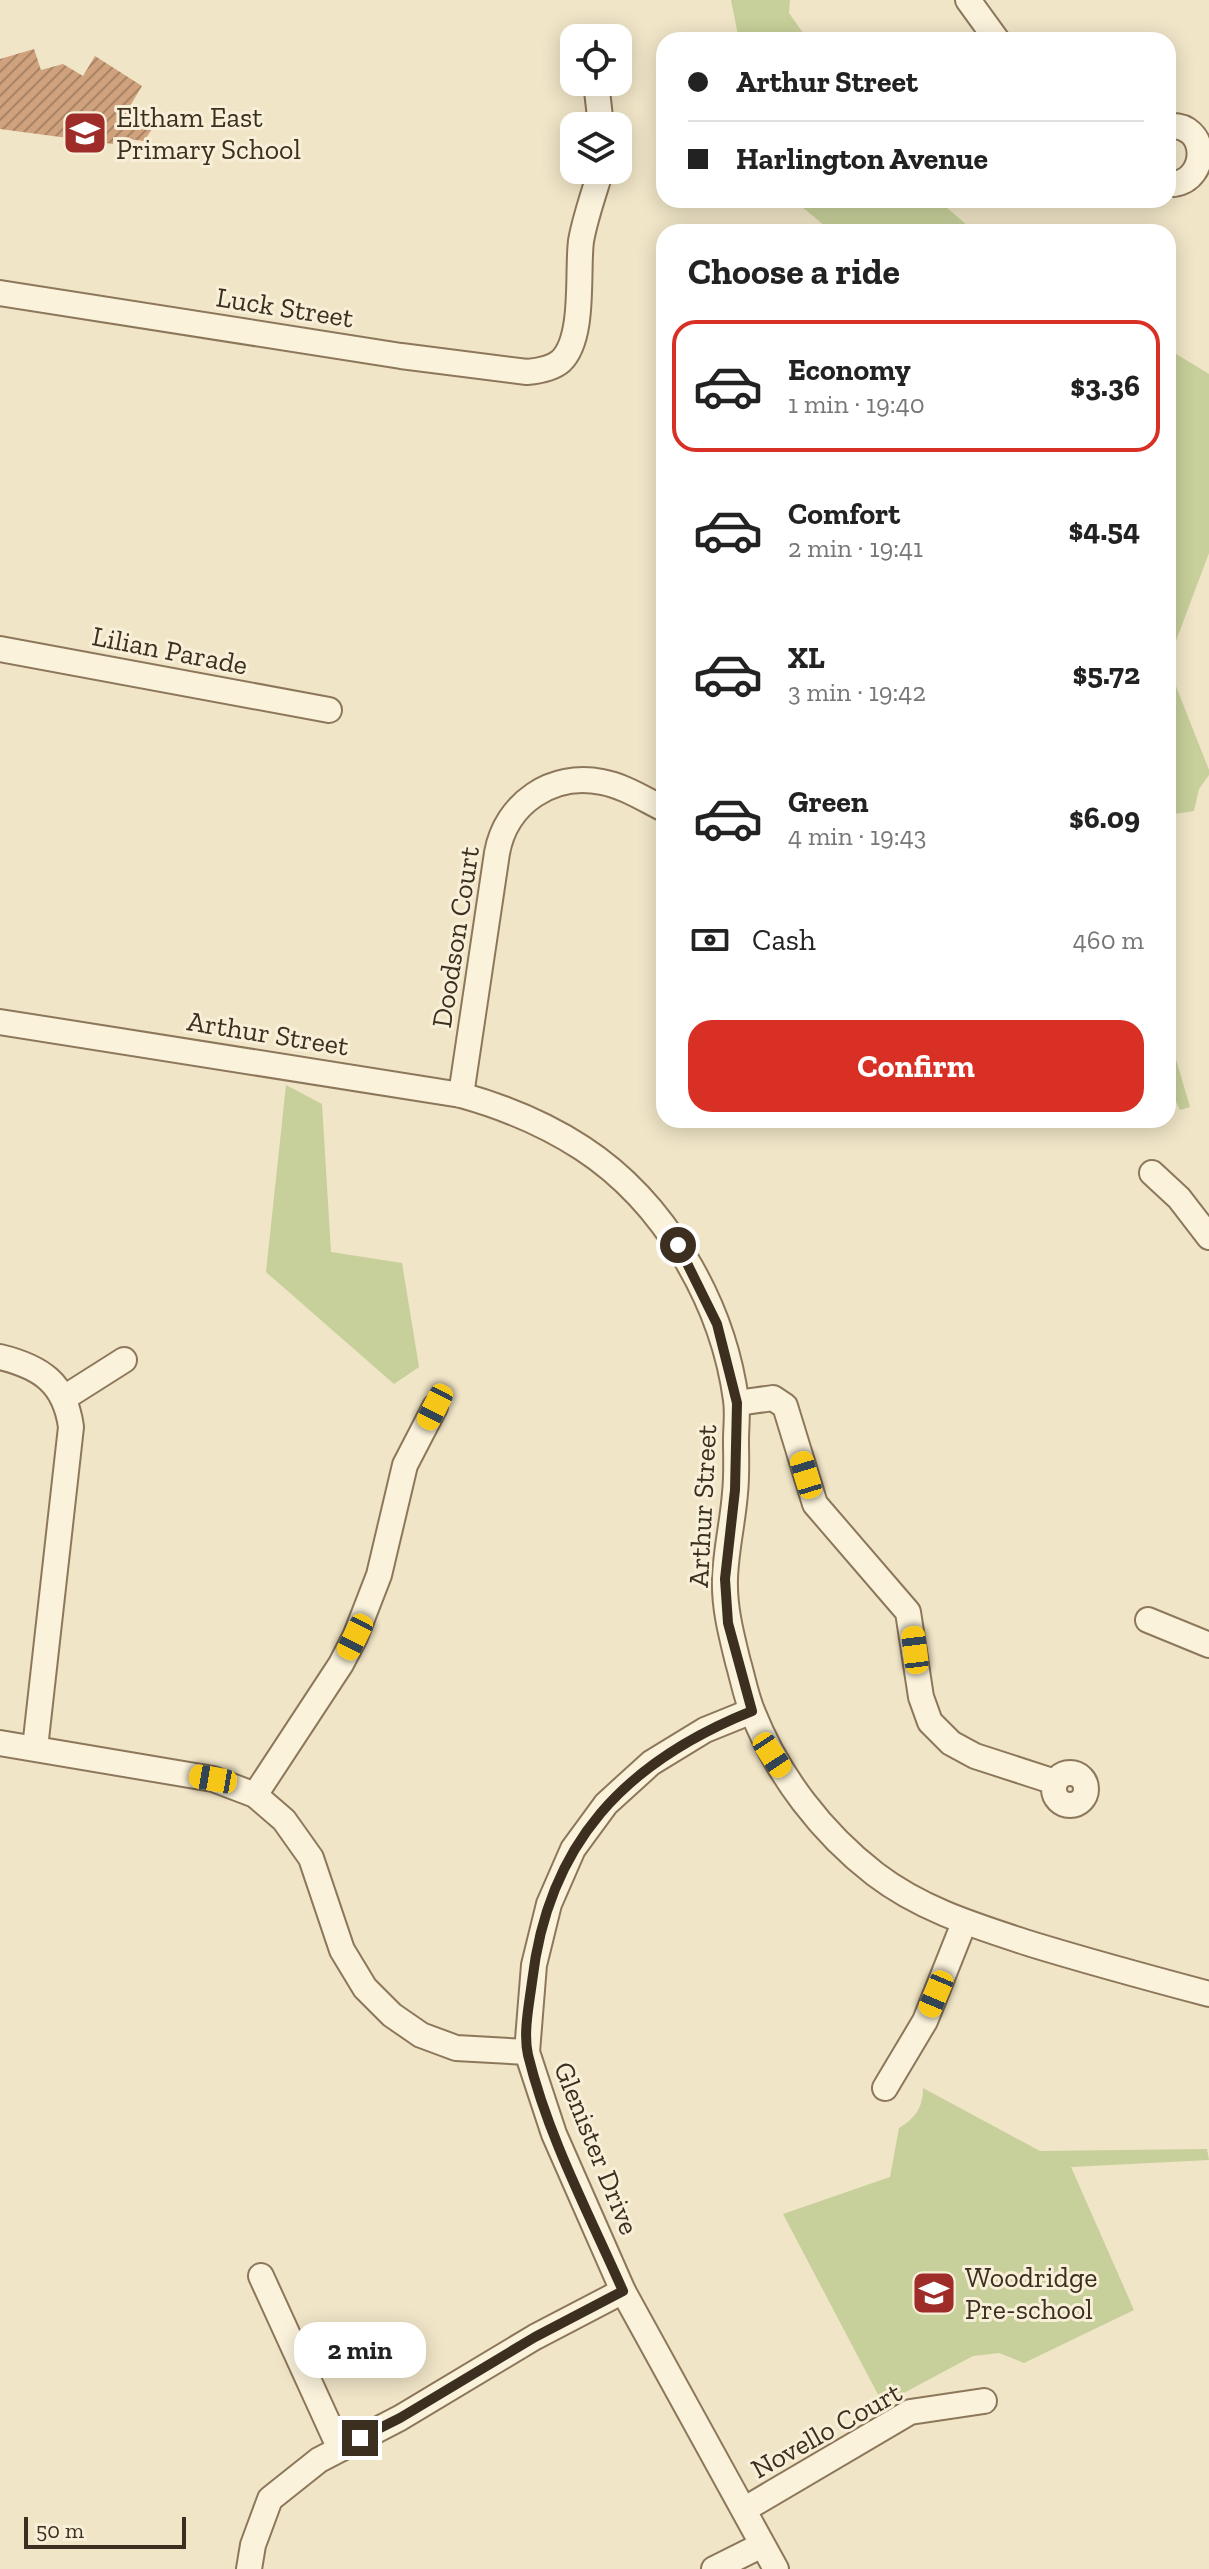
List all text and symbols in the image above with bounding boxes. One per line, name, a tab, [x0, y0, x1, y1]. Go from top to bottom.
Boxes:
map controls	[560, 24, 632, 184]
button: locate	[560, 24, 632, 96]
text: Arthur Street	[736, 64, 918, 100]
place label: Eltham East Primary School	[116, 101, 301, 166]
school or university icon: Eltham East Primary School	[61, 109, 109, 157]
button: layers	[560, 112, 632, 184]
text: Harlington Avenue	[736, 141, 988, 177]
text: Choose a ride	[688, 250, 900, 293]
street label: Luck Street	[214, 280, 356, 335]
icon: car	[692, 350, 764, 422]
text: Economy	[788, 352, 911, 388]
text: $3.36	[1070, 368, 1140, 404]
text: 1 min · 19:40	[788, 388, 925, 420]
icon: car	[692, 494, 764, 566]
text: Comfort	[788, 496, 900, 532]
text: $4.54	[1069, 512, 1140, 548]
text: 2 min · 19:41	[788, 532, 923, 564]
street label: Lilian Parade	[89, 619, 250, 682]
icon: car	[692, 638, 764, 710]
text: XL	[788, 640, 825, 676]
text: $5.72	[1073, 656, 1140, 692]
text: 3 min · 19:42	[788, 676, 926, 708]
icon: car	[692, 782, 764, 854]
text: Green	[788, 784, 868, 820]
text: $6.09	[1069, 800, 1140, 836]
text: 4 min · 19:43	[788, 820, 926, 852]
street label: Doodson Court	[425, 843, 486, 1030]
icon: cash	[688, 918, 732, 962]
text: Cash	[752, 922, 816, 958]
text: 460 m	[1073, 924, 1144, 956]
street label: Arthur Street	[185, 1004, 352, 1063]
button: Confirm	[688, 1020, 1144, 1112]
route start	[660, 1227, 696, 1263]
car	[413, 1380, 457, 1434]
street label: Arthur Street	[682, 1423, 723, 1588]
car	[788, 1449, 824, 1501]
car	[333, 1610, 377, 1664]
car	[900, 1625, 930, 1675]
car	[749, 1728, 795, 1782]
car	[187, 1763, 239, 1795]
car	[916, 1967, 956, 2021]
street label: Glenister Drive	[547, 2057, 646, 2239]
place label: Woodridge Pre-school	[965, 2261, 1097, 2326]
school or university icon: Woodridge Pre-school	[910, 2269, 958, 2317]
callout: 2 min	[294, 2322, 426, 2378]
text: 2 min	[328, 2334, 392, 2366]
street label: Novello Court	[745, 2375, 908, 2485]
route end	[342, 2420, 378, 2456]
scale bar	[24, 2513, 186, 2549]
text: 50 m	[36, 2517, 84, 2544]

